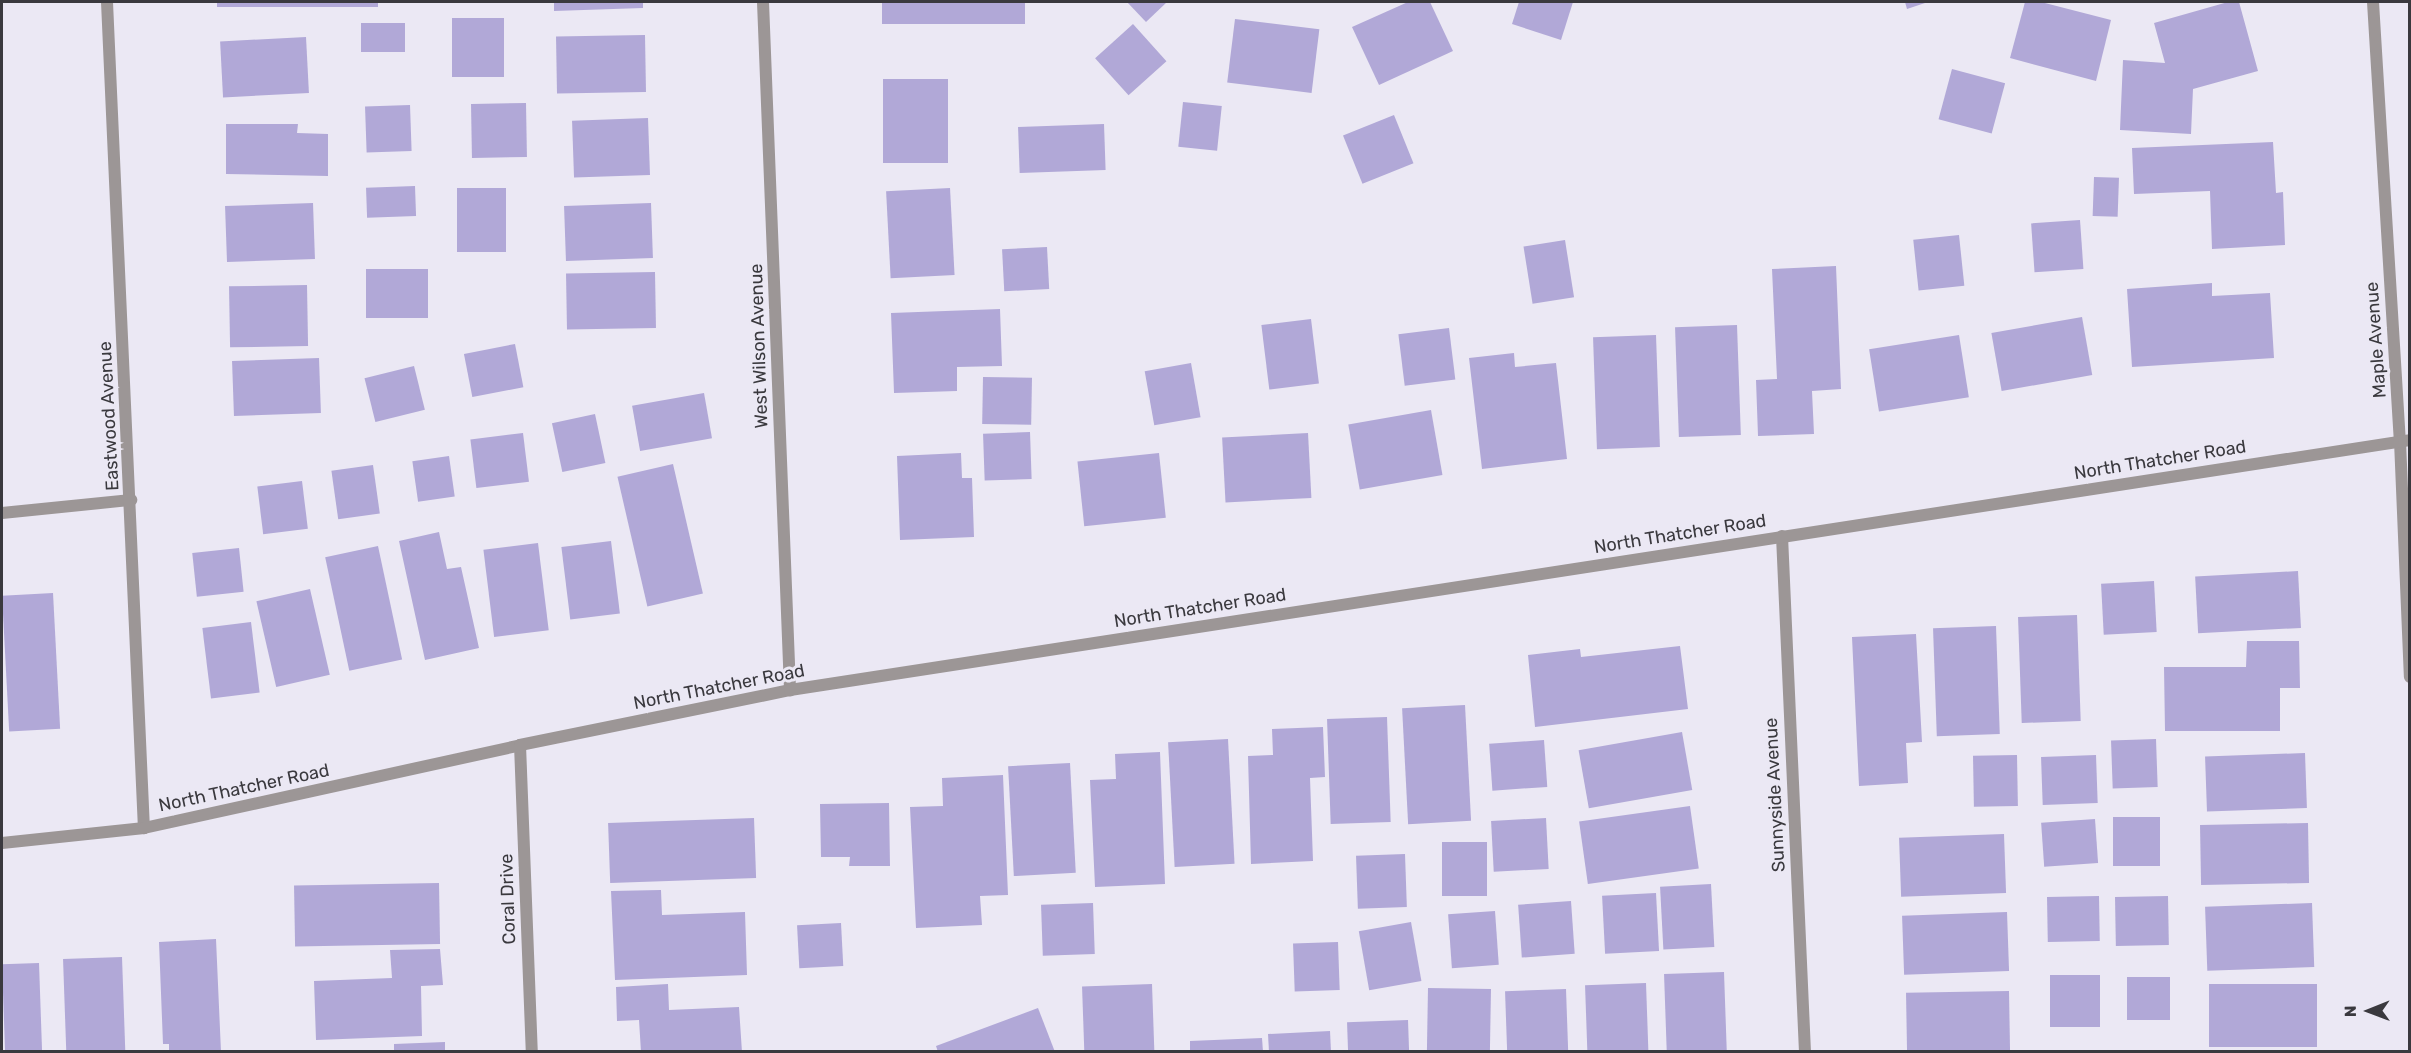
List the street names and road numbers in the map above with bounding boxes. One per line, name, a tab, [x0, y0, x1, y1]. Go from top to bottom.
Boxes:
street label: West Wilson Avenue	[745, 263, 773, 429]
street label: Maple Avenue	[2361, 281, 2391, 399]
street label: Eastwood Avenue	[94, 341, 124, 491]
street label: North Thatcher Road	[2072, 436, 2248, 484]
street label: North Thatcher Road	[1592, 510, 1768, 558]
street label: North Thatcher Road	[1112, 584, 1288, 632]
street label: North Thatcher Road	[631, 660, 807, 714]
street label: Sunnyside Avenue	[1760, 717, 1790, 873]
street label: North Thatcher Road	[156, 759, 332, 817]
street label: Coral Drive	[496, 853, 520, 945]

